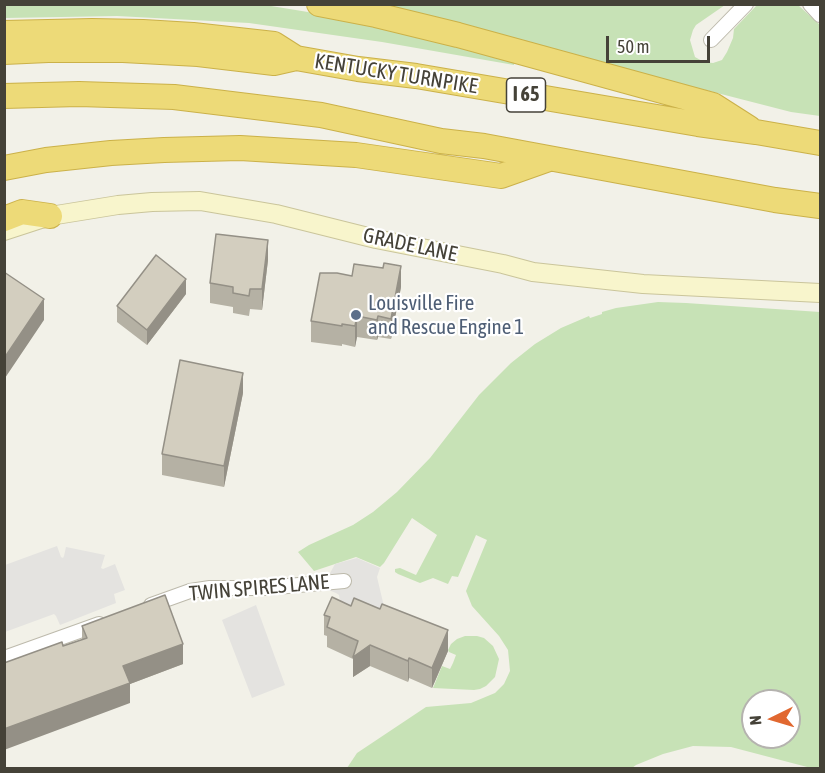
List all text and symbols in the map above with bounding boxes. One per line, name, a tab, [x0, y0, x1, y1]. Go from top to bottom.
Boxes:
scale bar	[609, 24, 712, 62]
text: 50 m	[617, 36, 649, 57]
street label: KENTUCKY TURNPIKE	[313, 49, 479, 99]
road number: I 65	[506, 78, 546, 112]
street label: GRADE LANE	[361, 223, 459, 267]
place label: Louisville Fire and Rescue Engine 1	[368, 290, 524, 340]
marker: Louisville Fire and Rescue Engine 1	[349, 308, 363, 322]
street label: TWIN SPIRES LANE	[188, 569, 330, 607]
north arrow	[741, 689, 801, 749]
text: N	[746, 715, 764, 726]

